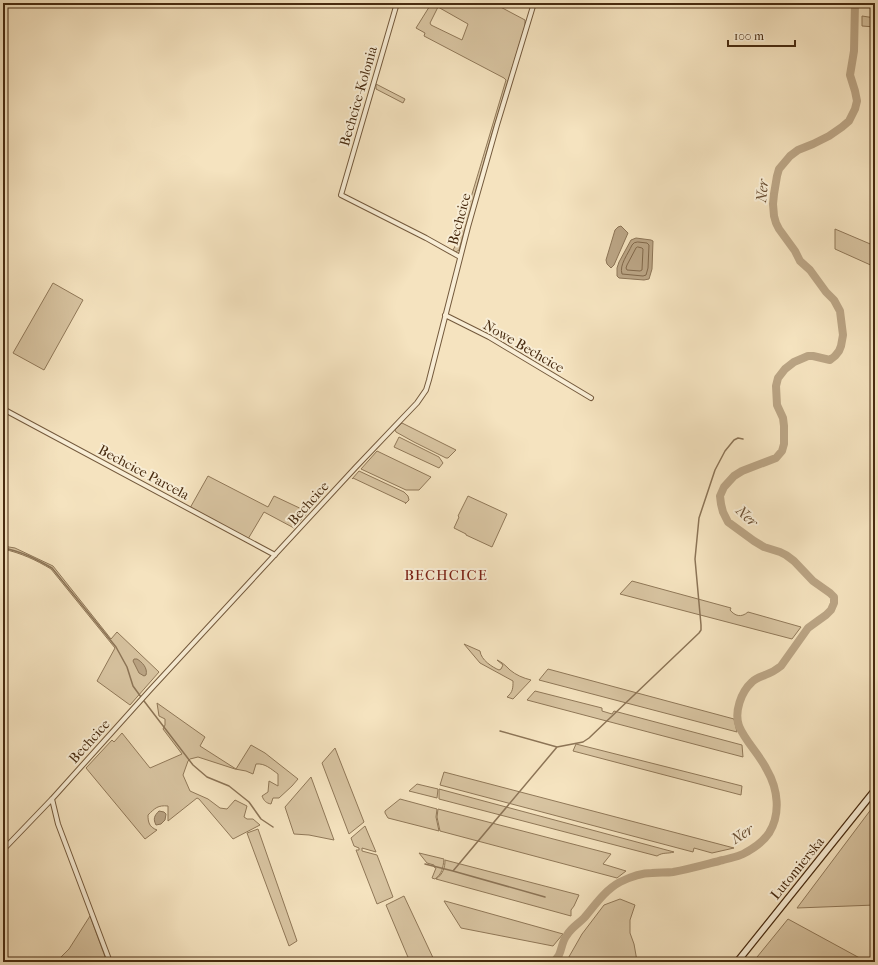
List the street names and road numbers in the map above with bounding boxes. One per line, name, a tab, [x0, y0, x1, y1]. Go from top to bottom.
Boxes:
street label: Bechcice-Kolonia	[336, 44, 381, 148]
street label: Bechcice	[444, 191, 475, 247]
street label: Nowe Bechcice	[480, 316, 567, 376]
street label: Bechcice Parcela	[95, 441, 193, 504]
street label: Bechcice	[284, 478, 333, 529]
street label: Bechcice	[65, 716, 114, 767]
street label: Lutomierska	[767, 833, 828, 903]

